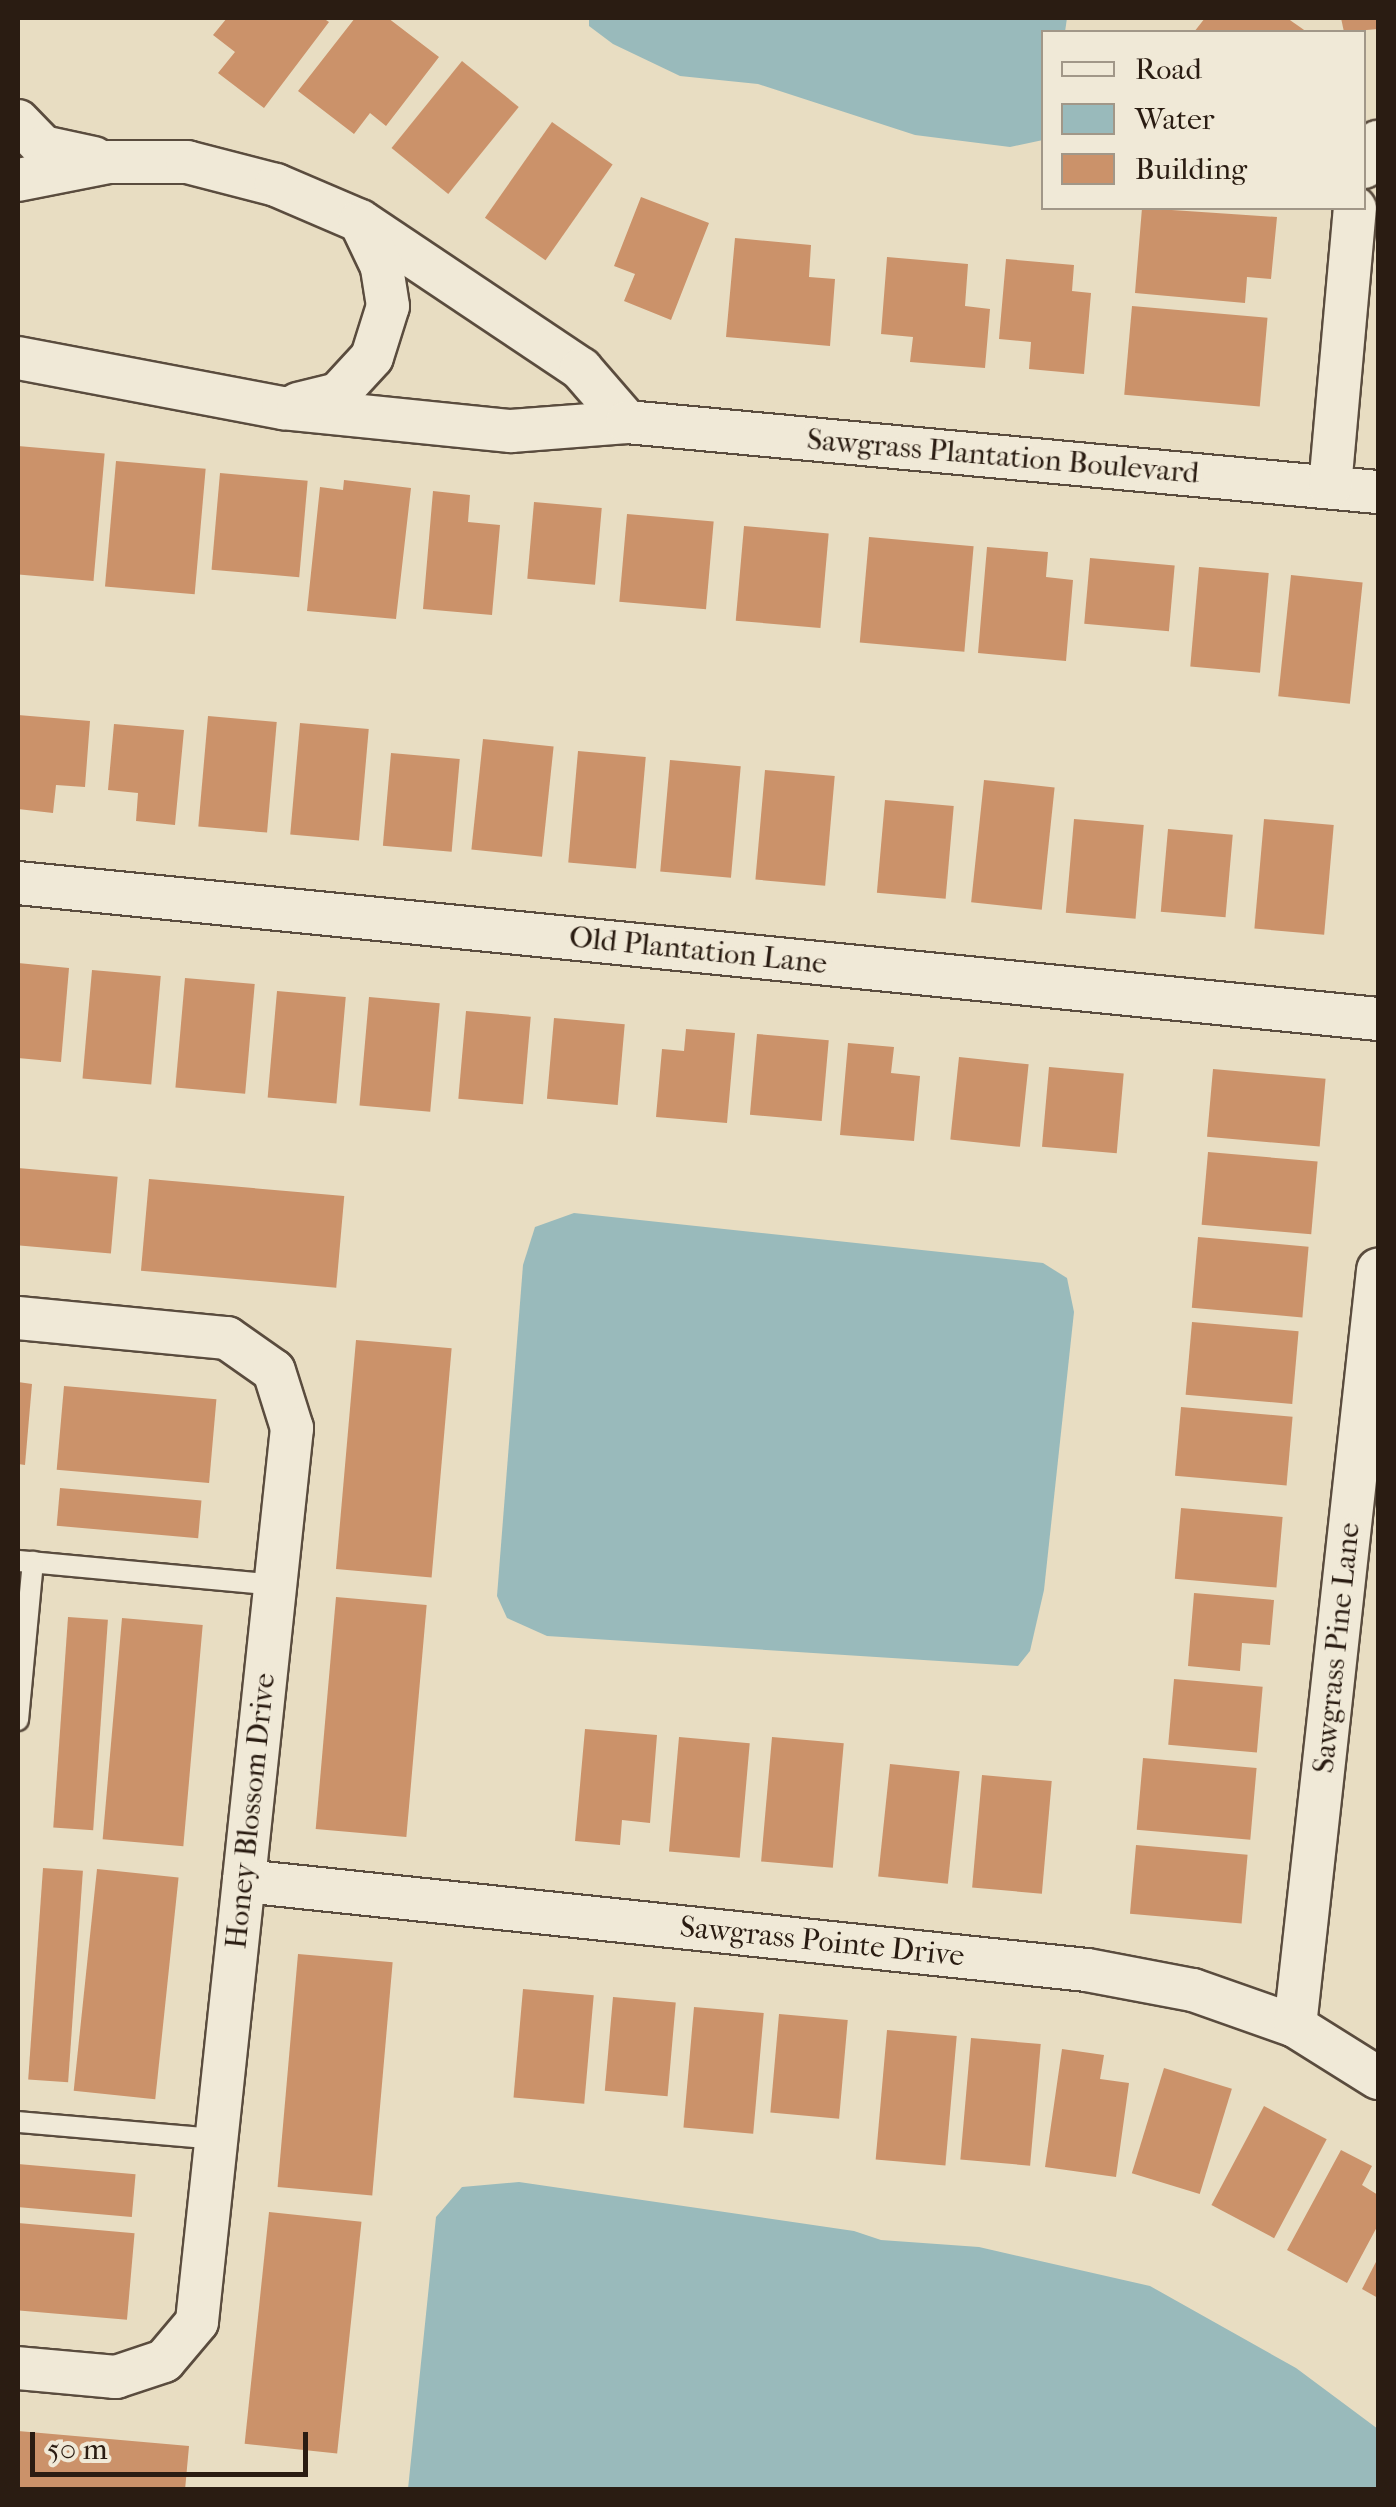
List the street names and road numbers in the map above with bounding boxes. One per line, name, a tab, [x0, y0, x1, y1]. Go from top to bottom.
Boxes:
street label: Sawgrass Plantation Boulevard	[805, 422, 1201, 492]
street label: Old Plantation Lane	[567, 920, 829, 982]
street label: Sawgrass Pine Lane	[1306, 1521, 1368, 1775]
street label: Honey Blossom Drive	[219, 1671, 283, 1951]
street label: Sawgrass Pointe Drive	[678, 1909, 966, 1975]

